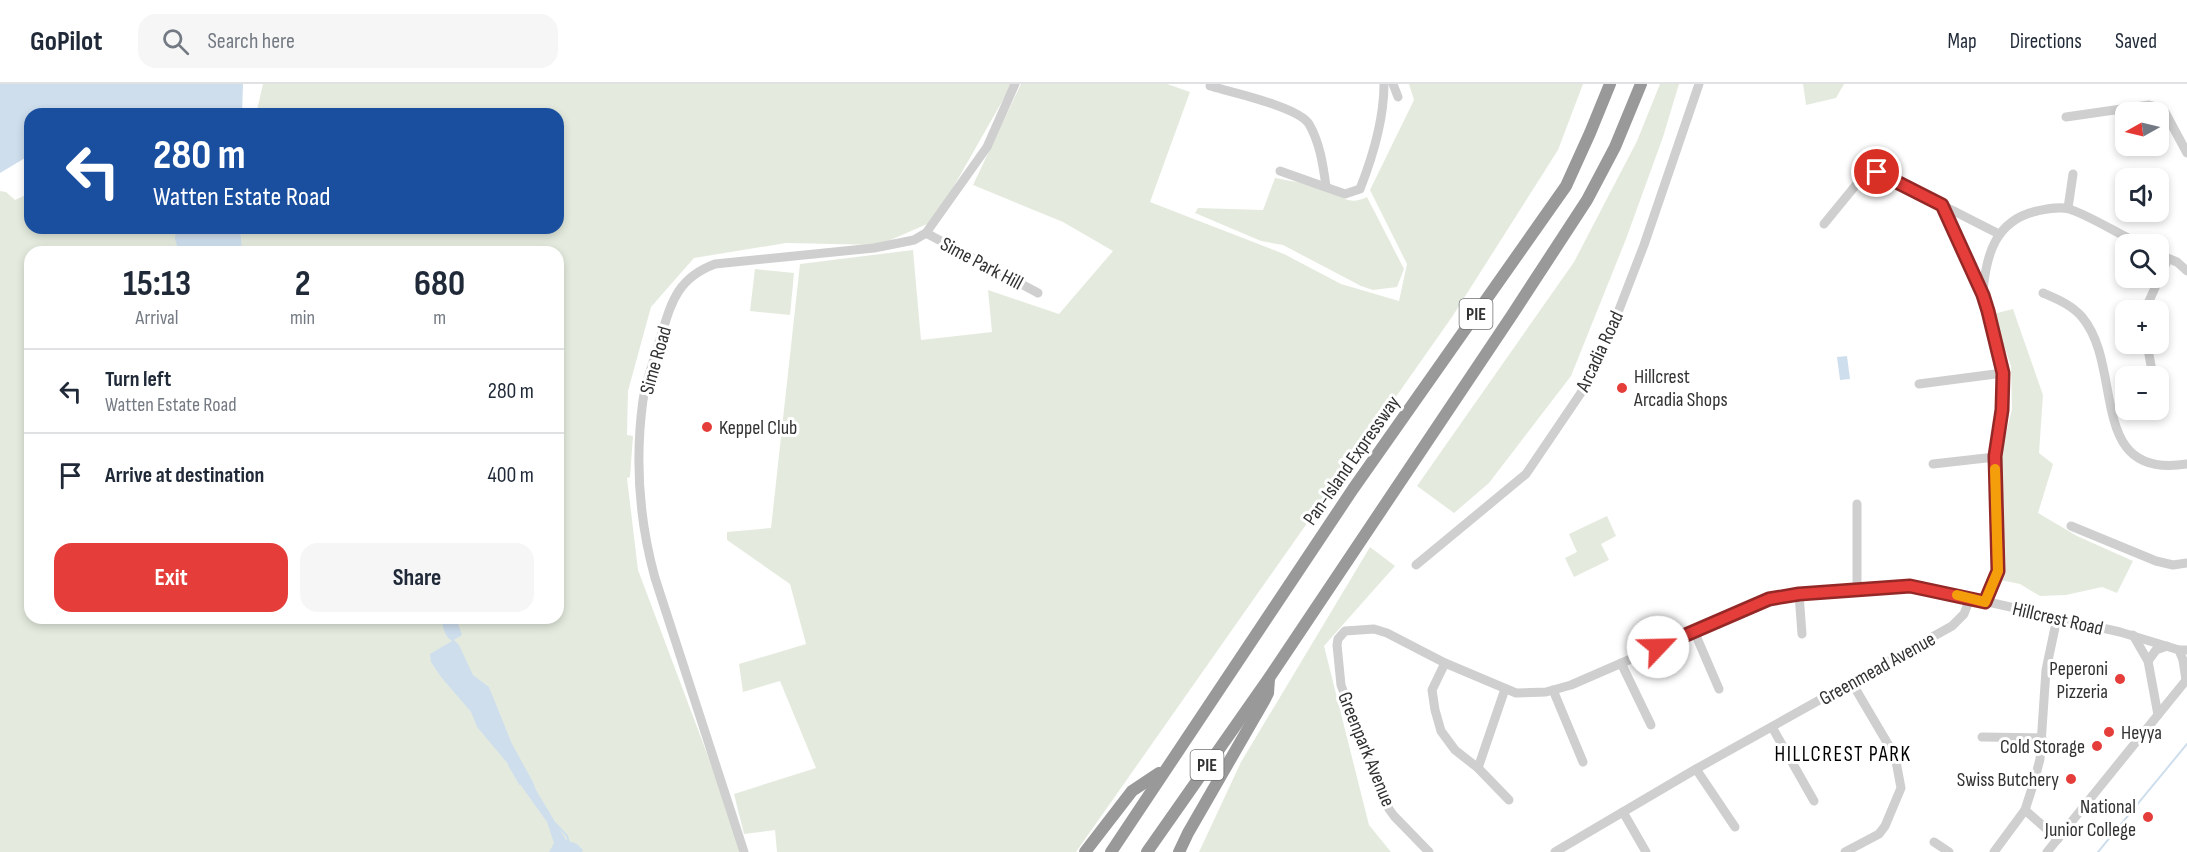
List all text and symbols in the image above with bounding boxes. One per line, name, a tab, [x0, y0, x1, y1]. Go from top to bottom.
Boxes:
search box	[138, 14, 558, 68]
text: GoPilot	[30, 25, 102, 58]
icon: search	[159, 25, 192, 58]
text: Search here	[207, 28, 295, 55]
text: Map	[1947, 29, 1977, 54]
text: Directions	[2010, 29, 2082, 54]
text: Saved	[2115, 29, 2157, 54]
north arrow	[2115, 102, 2169, 156]
map controls	[2115, 102, 2169, 420]
text: 280 m	[153, 130, 246, 181]
icon: left	[54, 132, 132, 210]
pin	[1851, 146, 1902, 197]
icon: arrive	[1860, 155, 1893, 188]
button: sound	[2115, 168, 2169, 222]
text: Watten Estate Road	[153, 181, 331, 213]
street label: Sime Park Hill	[936, 232, 1027, 296]
button: search	[2115, 234, 2169, 288]
text: 15:13	[123, 263, 191, 306]
text: 2	[295, 263, 310, 306]
text: 680	[414, 263, 465, 306]
road number: PIE	[1460, 299, 1492, 329]
button: +	[2115, 300, 2169, 354]
text: Arrival	[136, 306, 179, 330]
text: min	[290, 306, 315, 330]
text: m	[433, 306, 446, 330]
street label: Arcadia Road	[1570, 307, 1629, 396]
street label: Sime Road	[635, 323, 677, 397]
place label: Hillcrest Arcadia Shops	[1633, 365, 1728, 412]
text: Turn left	[105, 366, 171, 393]
button: −	[2115, 366, 2169, 420]
icon: left	[54, 375, 87, 408]
text: 280 m	[488, 378, 534, 405]
marker: Hillcrest Arcadia Shops	[1615, 381, 1629, 395]
street label: Pan-Island Expressway	[1298, 391, 1406, 530]
text: Watten Estate Road	[105, 393, 237, 417]
place label: Keppel Club	[719, 416, 797, 440]
marker: Keppel Club	[700, 420, 714, 434]
icon: arrive	[54, 459, 87, 492]
text: Arrive at destination	[105, 462, 264, 489]
text: 400 m	[488, 462, 534, 489]
button: Exit	[54, 543, 288, 612]
button: Share	[300, 543, 534, 612]
street label: Hillcrest Road	[2010, 597, 2106, 641]
position arrow	[1626, 615, 1690, 679]
street label: Greenmead Avenue	[1815, 627, 1940, 711]
place label: Peperoni Pizzeria	[2049, 657, 2108, 704]
marker: Peperoni Pizzeria	[2113, 672, 2127, 686]
street label: Greenpark Avenue	[1332, 689, 1400, 810]
place label: Heyya	[2121, 721, 2162, 745]
marker: Heyya	[2102, 725, 2116, 739]
place label: Cold Storage	[2000, 735, 2085, 759]
marker: Cold Storage	[2090, 739, 2104, 753]
district label: HILLCREST PARK	[1775, 742, 1911, 767]
road number: PIE	[1190, 750, 1224, 780]
place label: Swiss Butchery	[1957, 768, 2059, 792]
marker: Swiss Butchery	[2064, 772, 2078, 786]
place label: National Junior College	[2044, 795, 2136, 842]
marker: National Junior College	[2141, 810, 2155, 824]

